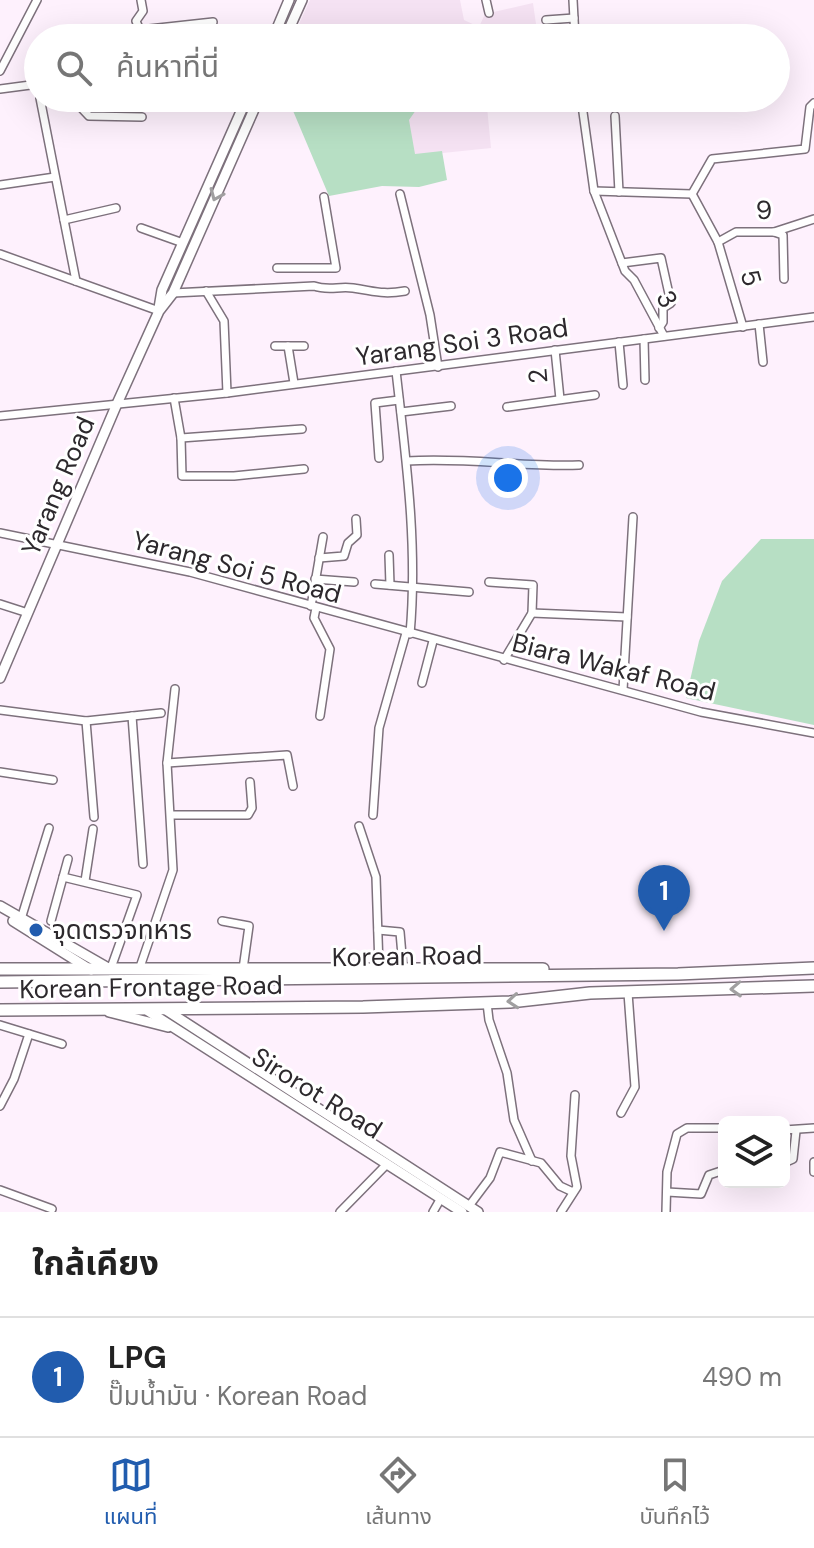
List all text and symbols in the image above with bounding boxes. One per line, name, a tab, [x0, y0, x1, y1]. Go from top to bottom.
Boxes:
search box	[24, 24, 790, 112]
icon: search	[52, 46, 96, 90]
text: ค้นหาที่นี่	[116, 47, 219, 86]
one-way arrow	[209, 187, 225, 201]
street label: 9	[755, 192, 773, 228]
street label: 5	[732, 266, 770, 290]
street label: 3	[648, 284, 686, 314]
street label: Yarang Soi 3 Road	[354, 310, 570, 374]
street label: 2	[520, 367, 556, 385]
street label: Yarang Road	[13, 411, 103, 561]
your location	[488, 458, 528, 498]
street label: Yarang Soi 5 Road	[129, 523, 345, 611]
street label: Biara Wakaf Road	[509, 625, 719, 709]
pin: 1	[638, 865, 690, 931]
place label: จุดตรวจทหาร	[52, 913, 192, 947]
marker: จุดตรวจทหาร	[27, 921, 45, 939]
street label: Korean Road	[332, 938, 482, 974]
street label: Korean Frontage Road	[19, 968, 283, 1006]
one-way arrow	[729, 980, 742, 997]
one-way arrow	[506, 992, 519, 1009]
street label: Sirorot Road	[245, 1039, 389, 1147]
map controls	[718, 1116, 790, 1188]
button: layers	[718, 1116, 790, 1188]
text: ใกล้เคียง	[32, 1241, 159, 1286]
text: LPG	[108, 1338, 167, 1377]
text: 1	[53, 1360, 63, 1394]
text: 490 m	[702, 1360, 782, 1394]
text: ปั๊มน้ำมัน · Korean Road	[108, 1379, 367, 1413]
tab: แผนที่	[104, 1453, 158, 1534]
tab: เส้นทาง	[365, 1453, 432, 1534]
tab: บันทึกไว้	[639, 1453, 710, 1534]

